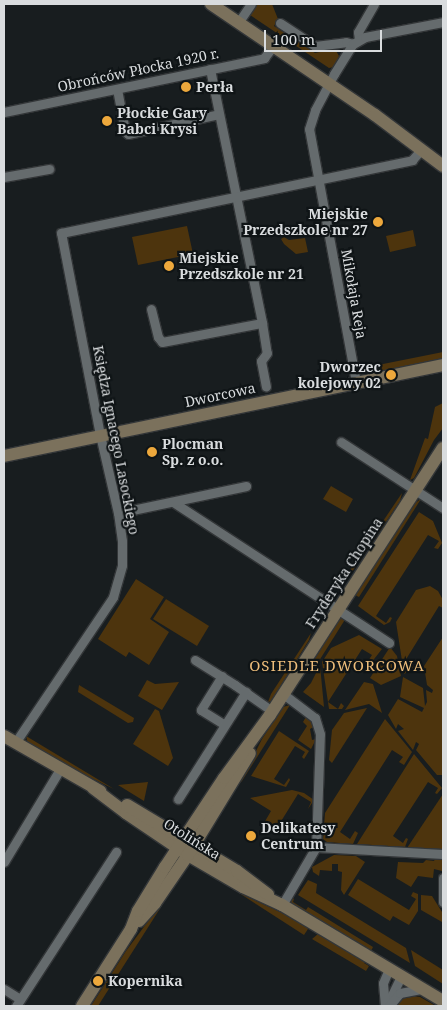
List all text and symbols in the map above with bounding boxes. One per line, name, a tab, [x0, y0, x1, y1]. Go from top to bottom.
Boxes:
scale bar	[267, 20, 384, 52]
text: 100 m	[272, 29, 315, 49]
street label: Obrońców Płocka 1920 r.	[56, 45, 220, 95]
place label: Perła	[196, 79, 234, 95]
marker: Perła	[180, 81, 192, 93]
place label: Płockie Gary Babci Krysi	[117, 105, 207, 138]
marker: Płockie Gary Babci Krysi	[101, 115, 113, 127]
place label: Miejskie Przedszkole nr 27	[243, 206, 368, 238]
marker: Miejskie Przedszkole nr 27	[372, 216, 384, 228]
street label: Mikołaja Reja	[338, 248, 370, 340]
place label: Miejskie Przedszkole nr 21	[179, 250, 304, 282]
marker: Miejskie Przedszkole nr 21	[163, 260, 175, 272]
street label: Księdza Ignacego Lasockiego	[89, 344, 143, 536]
place label: Dworzec kolejowy 02	[298, 359, 381, 392]
marker: Dworzec kolejowy 02	[385, 369, 397, 381]
street label: Dworcowa	[183, 379, 257, 411]
place label: Plocman Sp. z o.o.	[162, 436, 223, 468]
marker: Plocman Sp. z o.o.	[146, 446, 158, 458]
street label: Fryderyka Chopina	[302, 514, 386, 632]
district label: OSIEDLE DWORCOWA	[247, 657, 427, 675]
street label: Otolińska	[161, 815, 223, 863]
place label: Delikatesy Centrum	[261, 820, 335, 852]
marker: Delikatesy Centrum	[245, 830, 257, 842]
place label: Kopernika	[108, 973, 183, 989]
marker: Kopernika	[92, 975, 104, 987]

